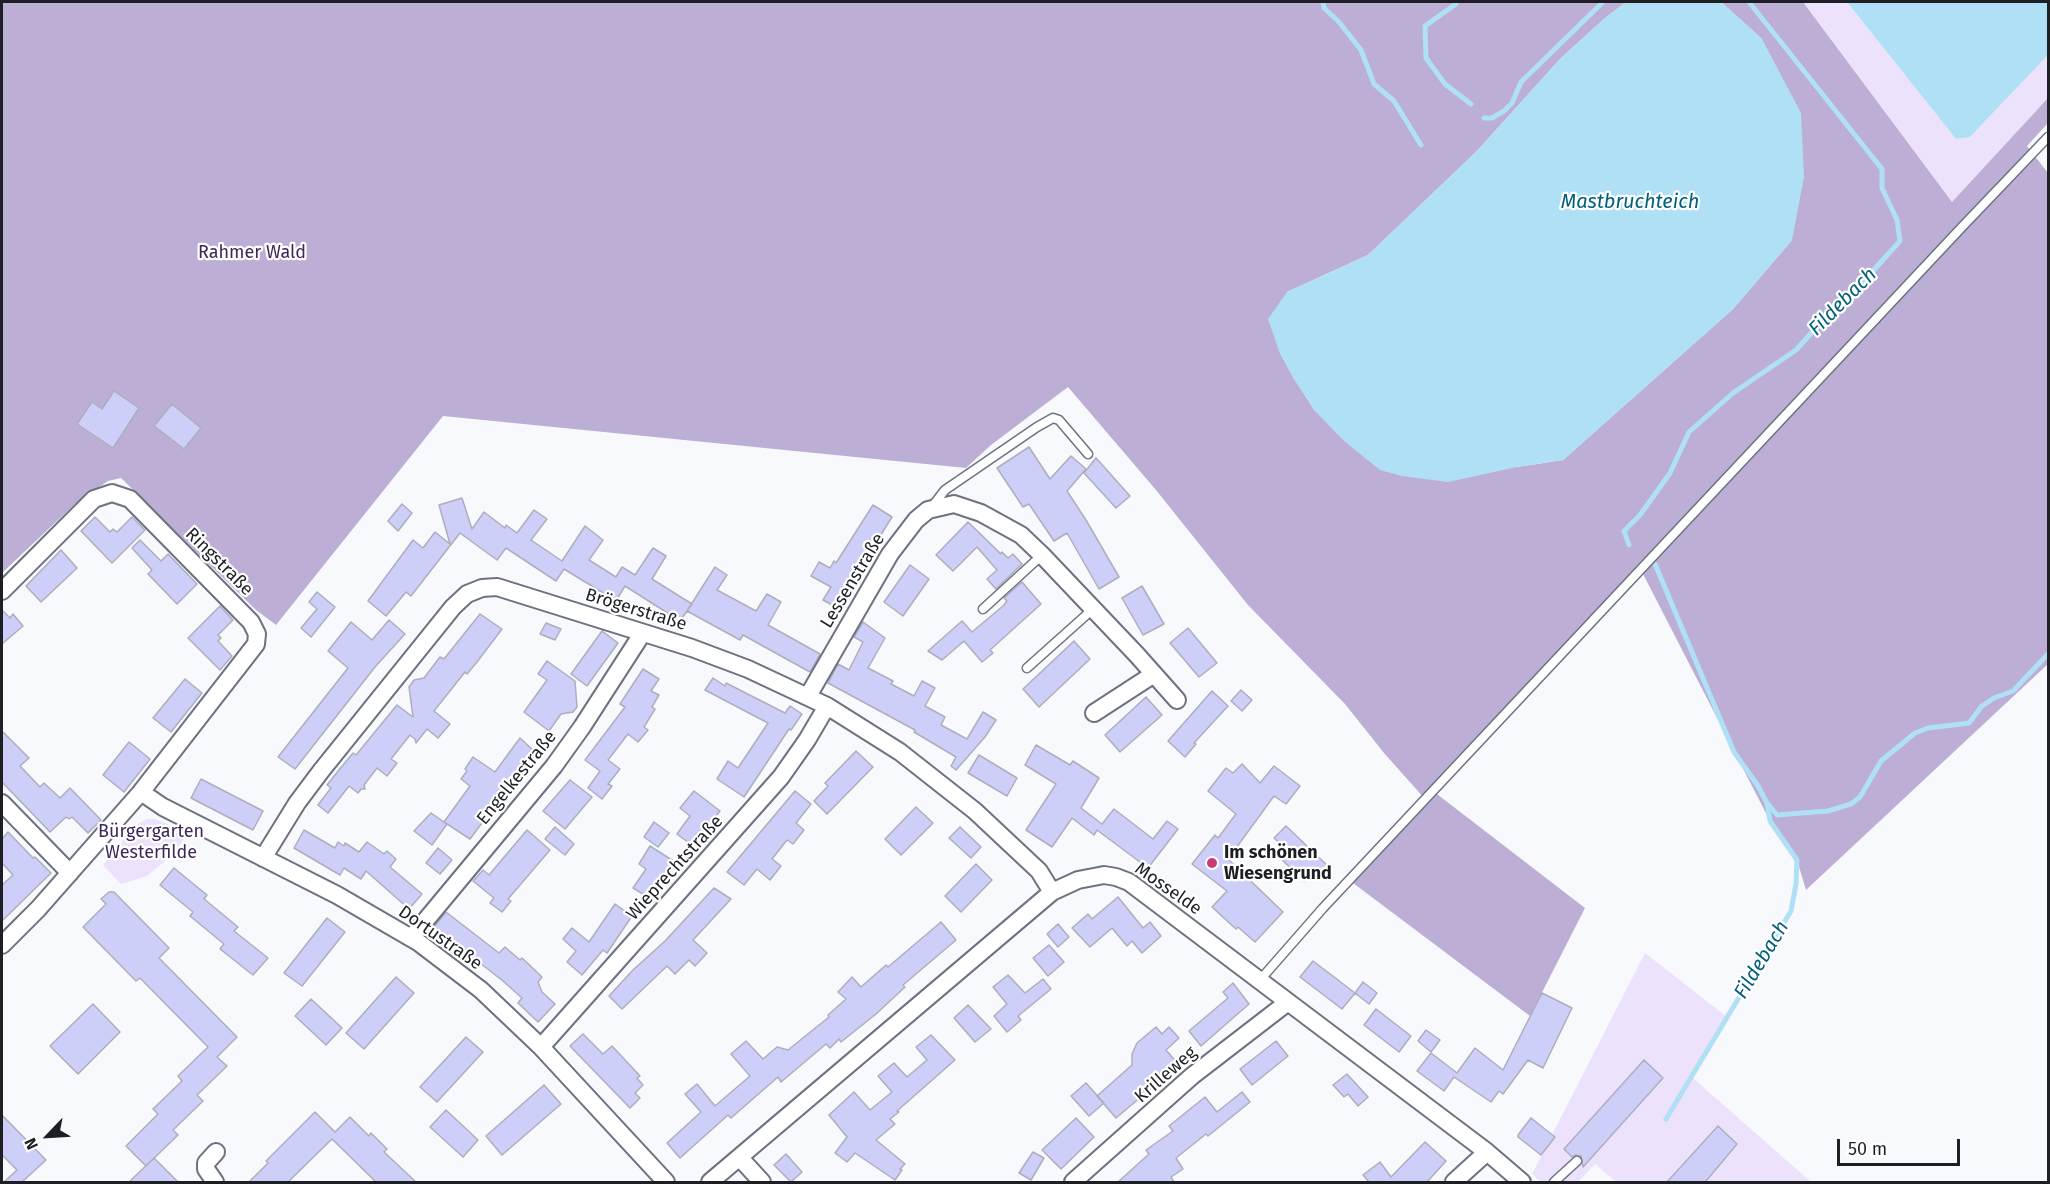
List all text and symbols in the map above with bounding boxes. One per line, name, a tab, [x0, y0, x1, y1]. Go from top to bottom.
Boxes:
water label: Mastbruchteich	[1561, 190, 1699, 214]
park label: Rahmer Wald	[198, 242, 306, 264]
water label: Fildebach	[1804, 263, 1882, 341]
street label: Ringstraße	[181, 524, 257, 600]
street label: Lessenstraße	[816, 530, 890, 632]
street label: Brögerstraße	[583, 584, 689, 636]
street label: Engelkestraße	[473, 727, 561, 829]
street label: Wieprechtstraße	[622, 811, 728, 925]
park label: Bürgergarten Westerfilde	[98, 821, 204, 864]
place label: Im schönen Wiesengrund	[1224, 842, 1332, 884]
marker: Im schönen Wiesengrund	[1205, 856, 1219, 870]
street label: Mosselde	[1130, 858, 1206, 920]
street label: Dortustraße	[394, 901, 486, 975]
water label: Fildebach	[1729, 917, 1795, 1003]
street label: Krilleweg	[1131, 1042, 1201, 1108]
north arrow	[18, 1106, 78, 1166]
scale bar	[1840, 1127, 1963, 1165]
text: N	[20, 1135, 42, 1153]
text: 50 m	[1848, 1138, 1887, 1160]

